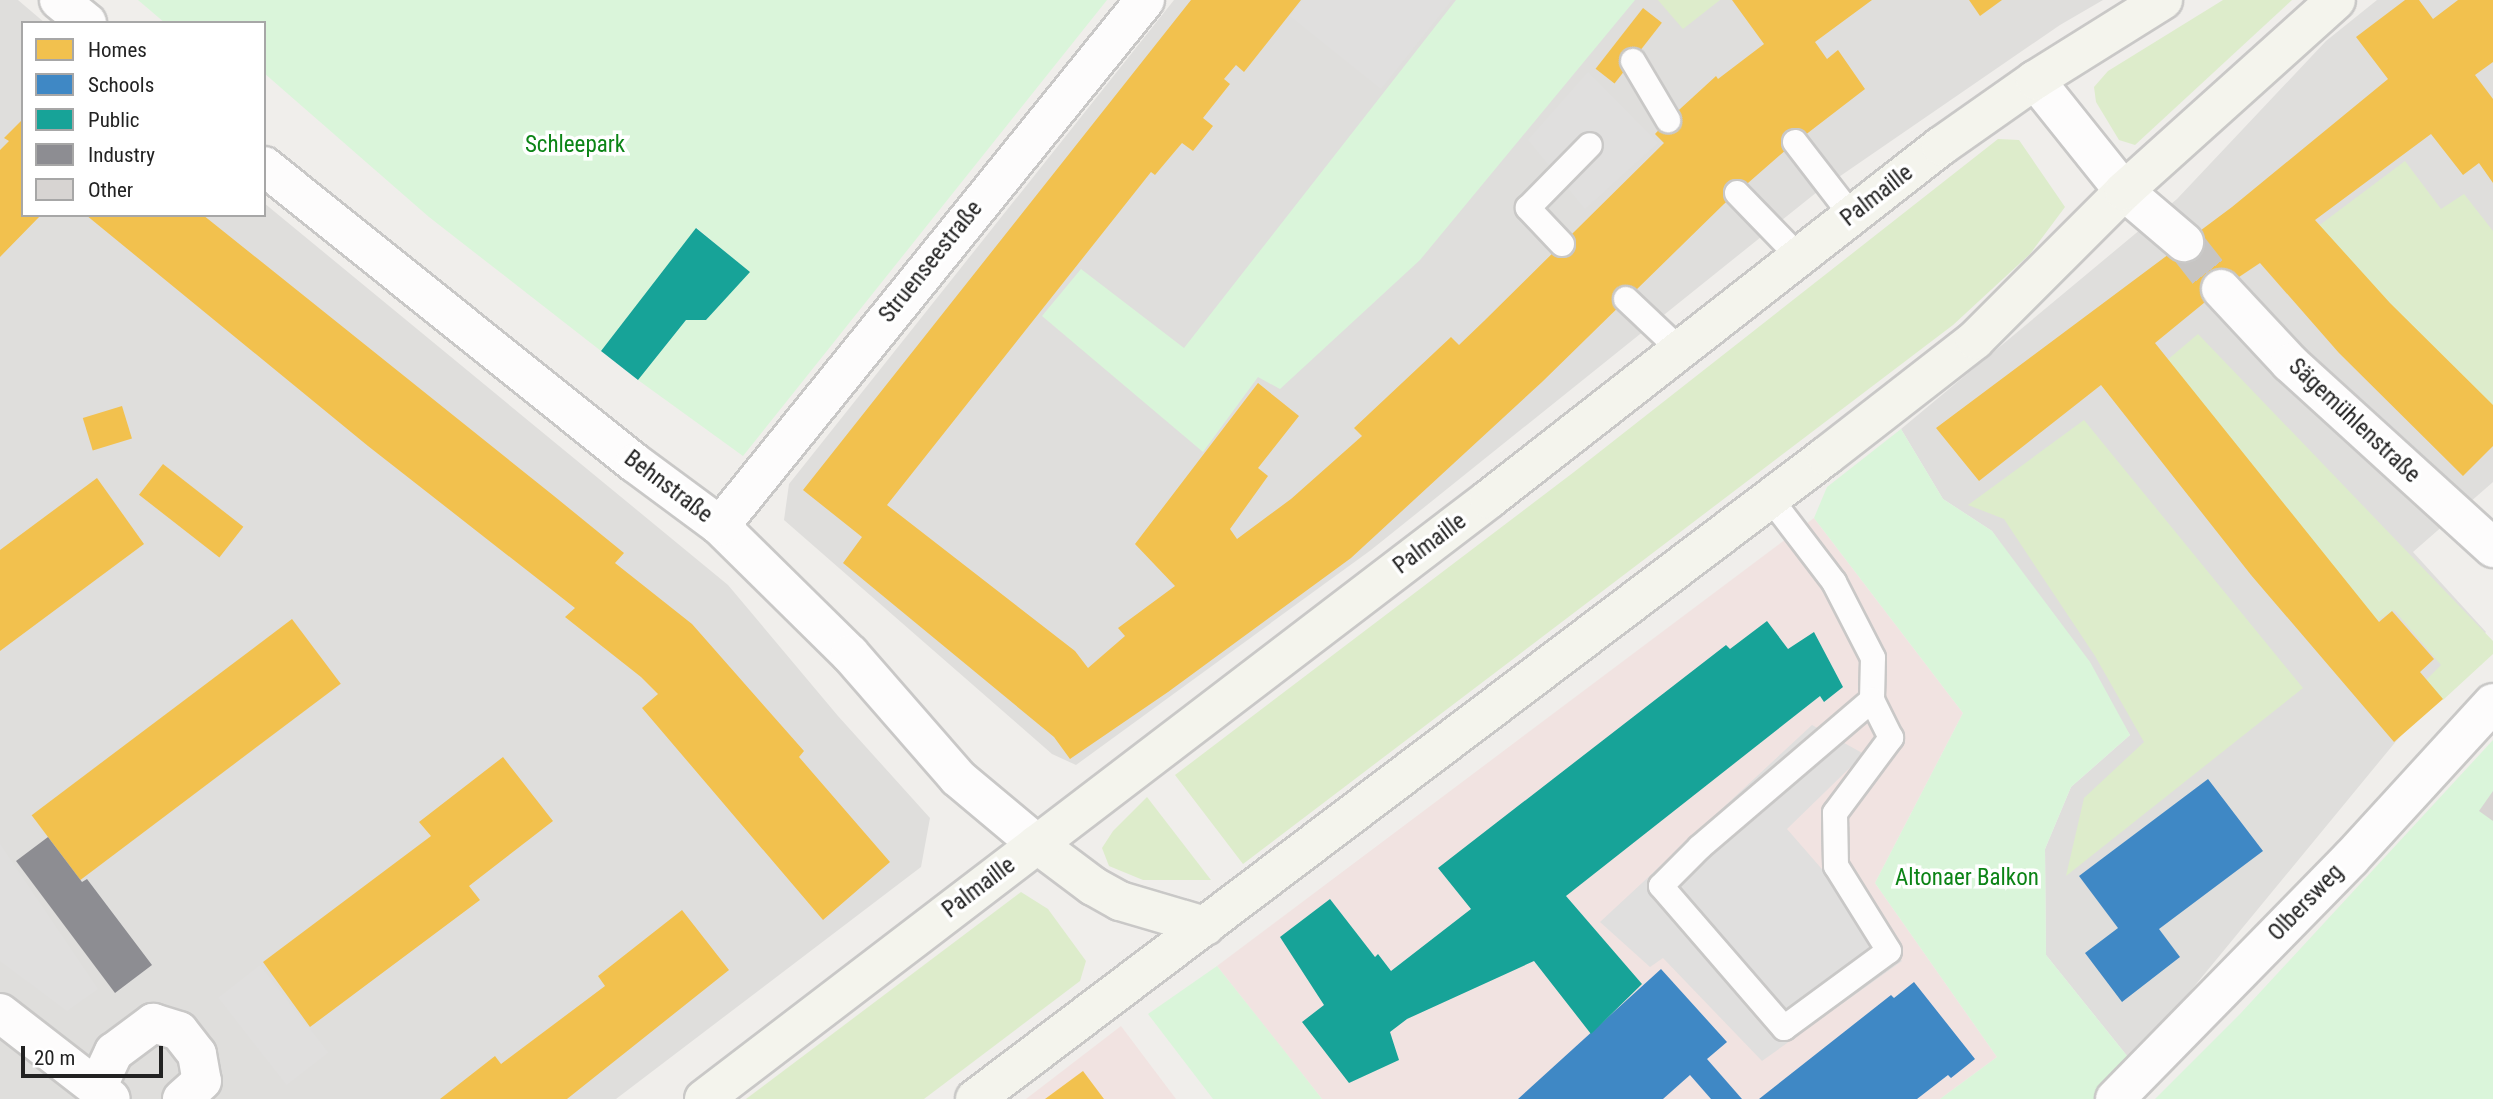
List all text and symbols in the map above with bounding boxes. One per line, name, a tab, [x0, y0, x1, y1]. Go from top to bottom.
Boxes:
legend	[21, 21, 266, 217]
text: Homes	[88, 38, 147, 62]
text: Schools	[88, 73, 154, 97]
text: Public	[88, 108, 140, 132]
park label: Schleepark	[525, 131, 625, 159]
text: Industry	[88, 143, 155, 167]
street label: Palmaille	[1835, 159, 1919, 233]
text: Other	[88, 178, 133, 202]
street label: Struenseestraße	[874, 196, 988, 328]
street label: Sägemühlenstraße	[2283, 353, 2425, 489]
street label: Behnstraße	[618, 445, 718, 529]
street label: Palmaille	[1388, 508, 1472, 580]
street label: Palmaille	[937, 852, 1021, 924]
street label: Olbersweg	[2263, 859, 2349, 947]
park label: Altonaer Balkon	[1895, 864, 2039, 892]
scale bar	[24, 1032, 166, 1076]
text: 20 m	[34, 1046, 75, 1070]

